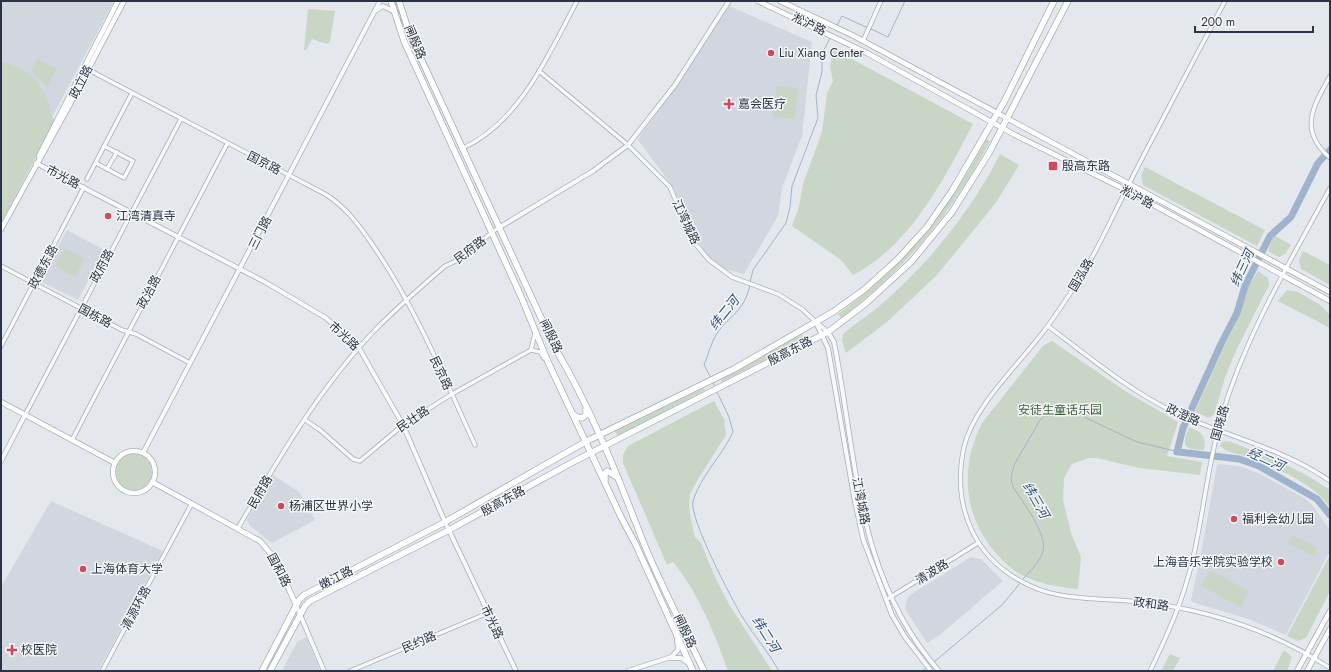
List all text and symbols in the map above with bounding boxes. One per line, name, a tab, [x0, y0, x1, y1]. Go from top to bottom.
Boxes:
street label: 淞沪路	[789, 8, 829, 40]
scale bar	[1195, 8, 1313, 34]
text: 200 m	[1201, 13, 1235, 31]
street label: 闸殷路	[400, 22, 430, 62]
place label: Liu Xiang Center	[779, 44, 864, 62]
marker: Liu Xiang Center	[766, 48, 776, 58]
street label: 政立路	[65, 62, 97, 102]
place label: 嘉会医疗	[738, 95, 786, 113]
marker: 嘉会医疗	[723, 98, 735, 110]
street label: 国京路	[244, 147, 284, 179]
place label: 殷高东路	[1062, 157, 1110, 175]
marker: 殷高东路	[1047, 160, 1059, 172]
street label: 市光路	[43, 161, 83, 193]
street label: 淞沪路	[1117, 181, 1157, 213]
street label: 江湾城路	[668, 196, 704, 248]
place label: 江湾清真寺	[116, 207, 176, 225]
marker: 江湾清真寺	[103, 211, 113, 221]
street label: 三门路	[244, 213, 276, 253]
street label: 民府路	[450, 232, 490, 268]
street label: 政德东路	[24, 242, 62, 292]
water label: 纬三河	[1225, 244, 1260, 290]
street label: 政府路	[86, 246, 118, 286]
street label: 国泓路	[1064, 255, 1098, 295]
street label: 政治路	[133, 272, 165, 312]
water label: 纬二河	[704, 290, 746, 334]
street label: 国栋路	[75, 300, 115, 332]
street label: 闸殷路	[535, 316, 567, 356]
street label: 市光路	[325, 317, 363, 355]
street label: 殷高东路	[765, 332, 815, 370]
street label: 民京路	[425, 353, 457, 393]
street label: 政澄路	[1163, 399, 1203, 431]
street label: 民壮路	[393, 401, 433, 437]
park label: 安徒生童话乐园	[1018, 401, 1102, 419]
street label: 国晓路	[1206, 403, 1234, 443]
water label: 经二河	[1244, 442, 1290, 477]
street label: 民府路	[243, 472, 277, 512]
street label: 江湾城路	[848, 476, 874, 526]
water label: 纬三河	[1018, 478, 1055, 524]
street label: 殷高东路	[478, 481, 528, 521]
place label: 杨浦区世界小学	[289, 497, 373, 515]
marker: 杨浦区世界小学	[276, 501, 286, 511]
place label: 福利会幼儿园	[1242, 510, 1314, 528]
marker: 福利会幼儿园	[1229, 514, 1239, 524]
street label: 国和路	[263, 550, 295, 590]
place label: 上海音乐学院实验学校	[1153, 553, 1273, 571]
street label: 清波路	[912, 555, 952, 589]
marker: 上海音乐学院实验学校	[1276, 557, 1286, 567]
place label: 上海体育大学	[91, 560, 163, 578]
street label: 嫩江路	[316, 562, 356, 594]
marker: 上海体育大学	[78, 564, 88, 574]
street label: 清源环路	[117, 583, 155, 633]
street label: 政和路	[1132, 593, 1170, 615]
street label: 市光路	[476, 602, 508, 642]
street label: 闸殷路	[669, 611, 701, 651]
water label: 纬二河	[748, 612, 786, 658]
street label: 民约路	[399, 627, 439, 657]
place label: 校医院	[21, 641, 57, 659]
marker: 校医院	[6, 644, 18, 656]

